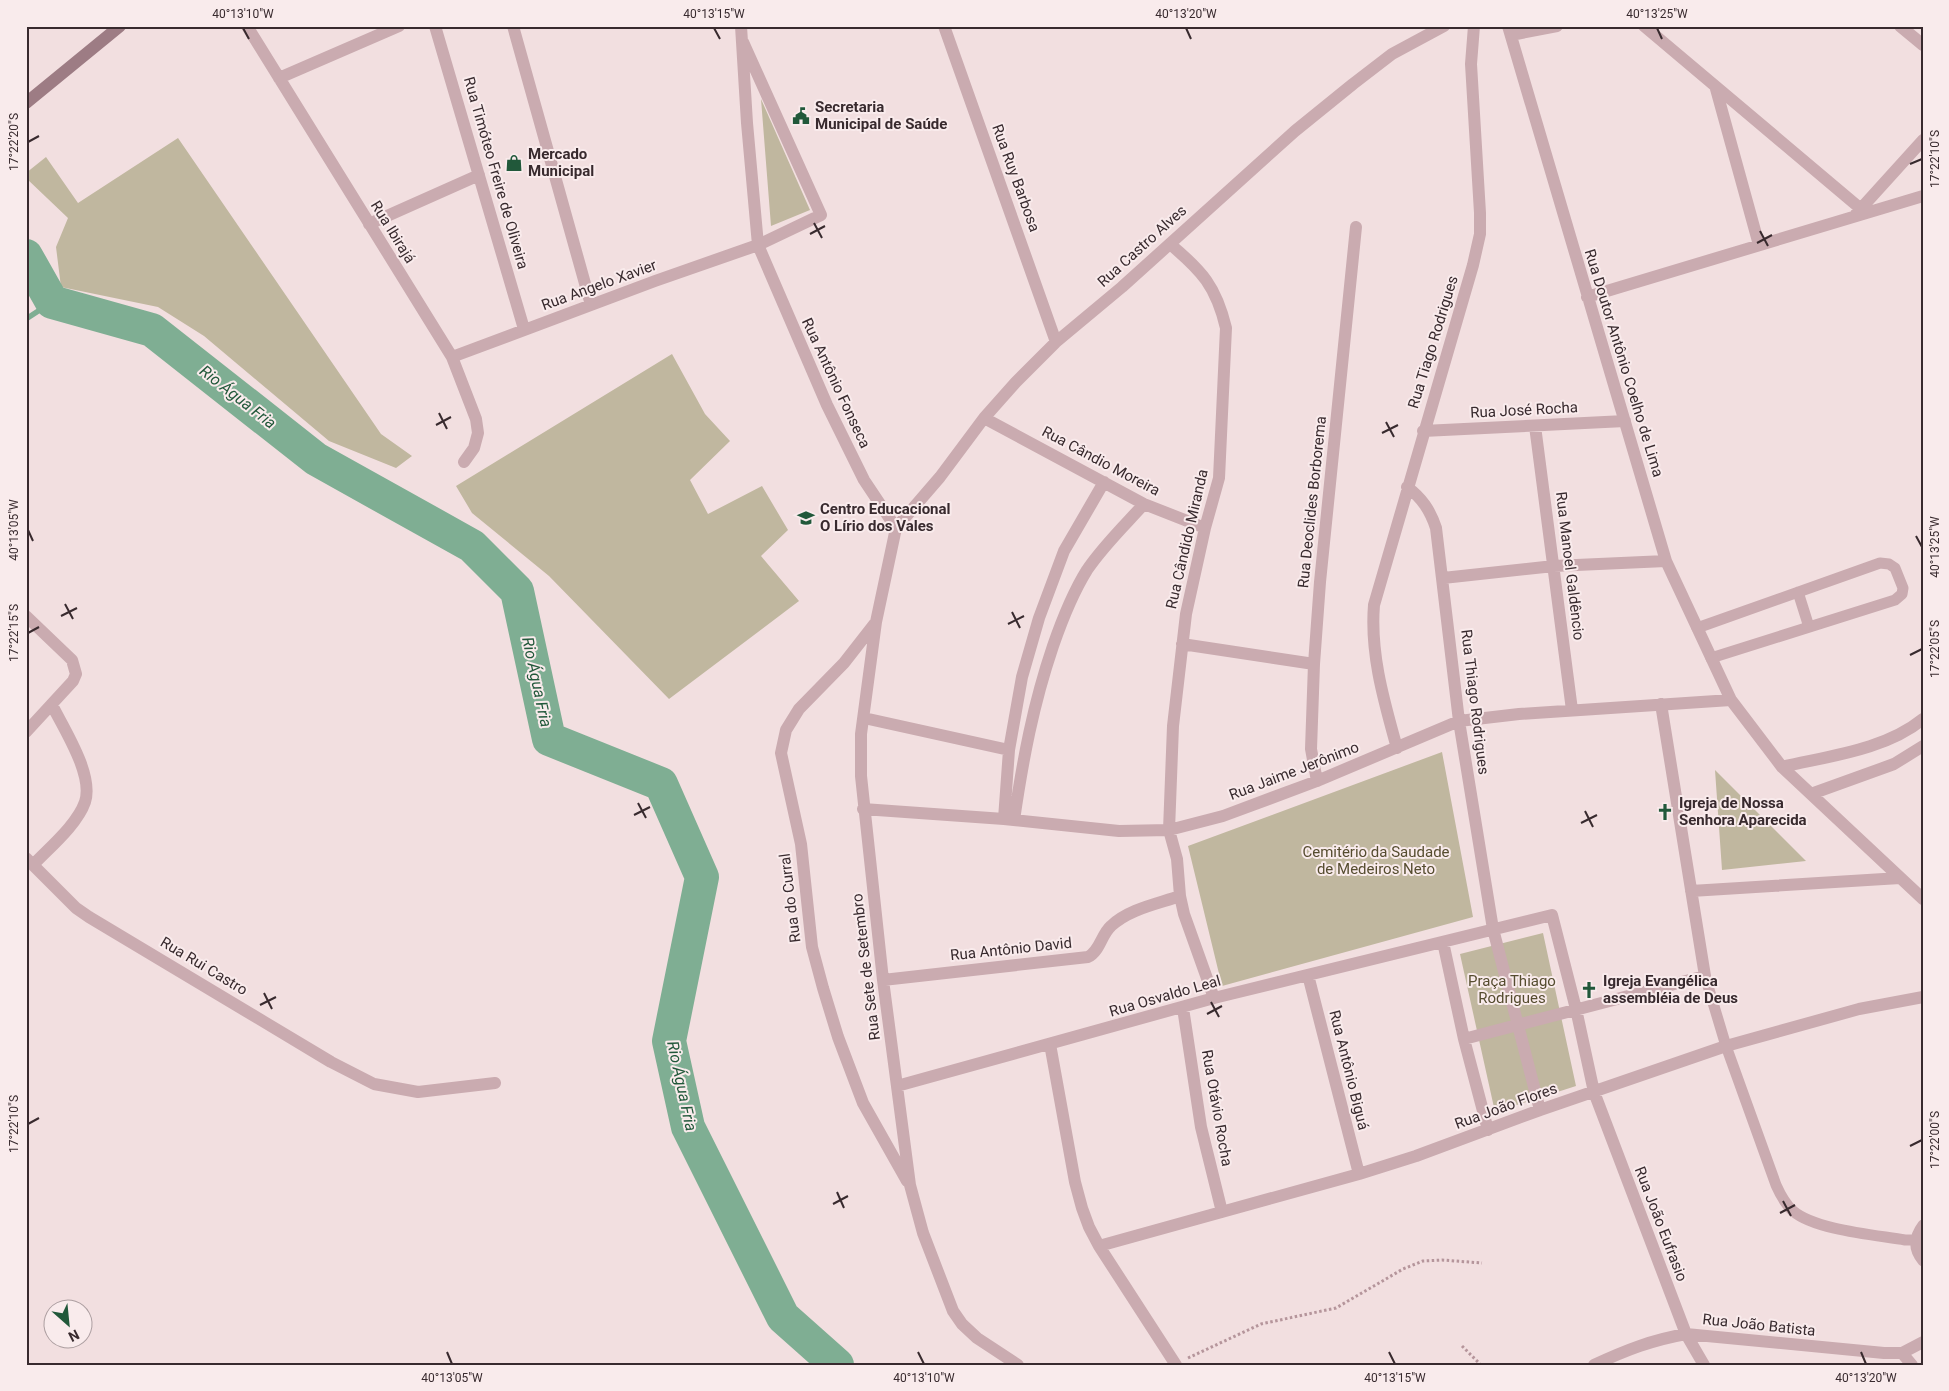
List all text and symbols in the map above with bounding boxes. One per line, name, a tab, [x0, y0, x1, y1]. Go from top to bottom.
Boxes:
text: 40°13'10"W	[212, 7, 274, 21]
text: 40°13'15"W	[683, 7, 745, 21]
text: 40°13'20"W	[1155, 7, 1217, 21]
text: 40°13'25"W	[1626, 7, 1688, 21]
street label: Rua Timóteo Freire de Oliveira	[460, 75, 532, 271]
place label: Secretaria Municipal de Saúde	[815, 98, 947, 133]
public building icon: Secretaria Municipal de Saúde	[791, 106, 811, 126]
text: 17°22'20"S	[7, 113, 21, 171]
street label: Rua Ruy Barbosa	[988, 122, 1044, 234]
text: 17°22'10"S	[1928, 130, 1942, 188]
place label: Mercado Municipal	[528, 145, 594, 180]
shop icon: Mercado Municipal	[504, 153, 524, 173]
street label: Rua Ibirajá	[367, 197, 419, 267]
street label: Rua Castro Alves	[1094, 201, 1190, 291]
street label: Rua Doutor Antônio Coelho de Lima	[1581, 247, 1667, 479]
street label: Rua Angelo Xavier	[539, 256, 659, 314]
street label: Rua Tiago Rodrigues	[1404, 273, 1462, 411]
street label: Rua Antônio Fonseca	[798, 315, 874, 451]
water label: Rio Água Fria	[196, 361, 280, 433]
street label: Rua José Rocha	[1470, 398, 1578, 422]
street label: Rua Deoclides Borborema	[1294, 415, 1330, 589]
street label: Rua Cândio Moreira	[1039, 422, 1163, 500]
street label: Rua Cândido Miranda	[1162, 467, 1212, 611]
street label: Rua Manoel Galdêncio	[1552, 491, 1588, 641]
text: 40°13'05"W	[7, 499, 21, 561]
place label: Centro Educacional O Lírio dos Vales	[820, 500, 951, 535]
school or university icon: Centro Educacional O Lírio dos Vales	[796, 508, 816, 528]
text: 40°13'25"W	[1928, 516, 1942, 578]
text: 17°22'15"S	[7, 604, 21, 662]
text: 17°22'05"S	[1928, 620, 1942, 678]
street label: Rua Thiago Rodrigues	[1457, 628, 1493, 776]
water label: Rio Água Fria	[518, 635, 556, 729]
street label: Rua Jaime Jerônimo	[1227, 738, 1361, 804]
place label: Igreja de Nossa Senhora Aparecida	[1679, 794, 1807, 829]
church icon: Igreja de Nossa Senhora Aparecida	[1655, 802, 1675, 822]
park label: Cemitério da Saudade de Medeiros Neto	[1302, 843, 1450, 878]
street label: Rua do Curral	[776, 852, 804, 944]
street label: Rua Sete de Setembro	[848, 893, 884, 1041]
street label: Rua Rui Castro	[157, 933, 251, 999]
street label: Rua Antônio David	[949, 934, 1073, 964]
street label: Rua Osvaldo Leal	[1107, 971, 1223, 1021]
park label: Praça Thiago Rodrigues	[1468, 972, 1556, 1007]
place label: Igreja Evangélica assembléia de Deus	[1603, 972, 1738, 1007]
church icon: Igreja Evangélica assembléia de Deus	[1579, 980, 1599, 1000]
street label: Rua Antônio Biguá	[1325, 1008, 1373, 1132]
water label: Rio Água Fria	[663, 1039, 701, 1133]
street label: Rua Otávio Rocha	[1198, 1048, 1236, 1168]
street label: Rua João Flores	[1452, 1079, 1560, 1133]
text: 17°22'10"S	[7, 1095, 21, 1153]
text: 17°22'00"S	[1928, 1111, 1942, 1169]
street label: Rua João Eufrasio	[1631, 1164, 1691, 1284]
north arrow	[42, 1298, 92, 1348]
street label: Rua João Batista	[1702, 1310, 1816, 1340]
text: N	[66, 1326, 82, 1345]
text: 40°13'05"W	[421, 1371, 483, 1385]
text: 40°13'10"W	[893, 1371, 955, 1385]
text: 40°13'15"W	[1364, 1371, 1426, 1385]
text: 40°13'20"W	[1835, 1371, 1897, 1385]

